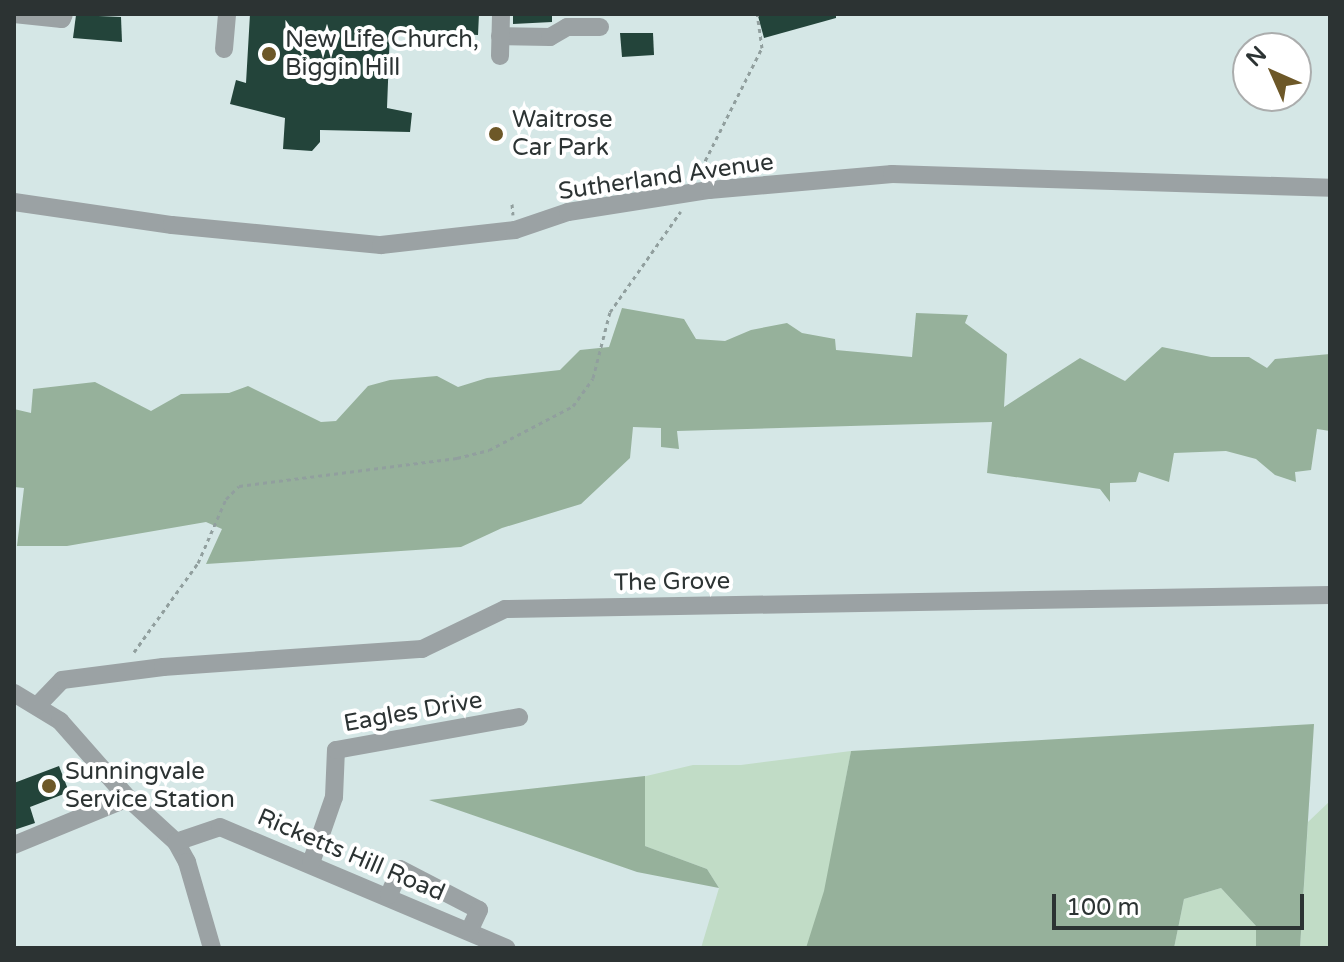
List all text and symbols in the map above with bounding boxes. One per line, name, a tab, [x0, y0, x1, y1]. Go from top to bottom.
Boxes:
place label: New Life Church, Biggin Hill	[285, 26, 479, 82]
north arrow	[1232, 32, 1312, 112]
text: N	[1241, 41, 1272, 72]
marker: New Life Church, Biggin Hill	[260, 45, 278, 63]
place label: Waitrose Car Park	[512, 106, 612, 162]
marker: Waitrose Car Park	[487, 125, 505, 143]
street label: Sutherland Avenue	[557, 148, 775, 206]
street label: The Grove	[614, 567, 730, 597]
street label: Eagles Drive	[341, 686, 485, 738]
place label: Sunningvale Service Station	[65, 758, 235, 814]
marker: Sunningvale Service Station	[40, 777, 58, 795]
street label: Ricketts Hill Road	[253, 803, 449, 907]
scale bar	[1056, 878, 1308, 928]
text: 100 m	[1066, 893, 1140, 922]

